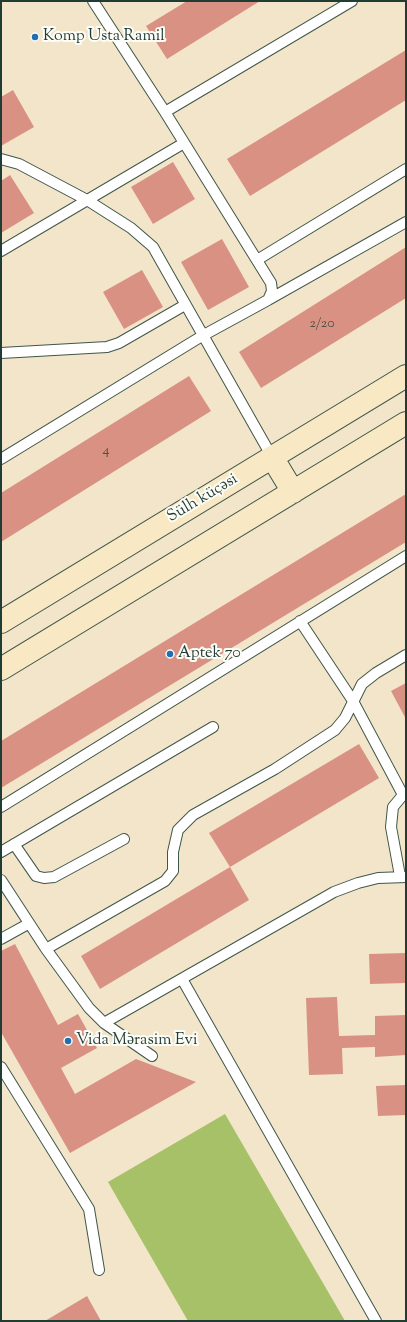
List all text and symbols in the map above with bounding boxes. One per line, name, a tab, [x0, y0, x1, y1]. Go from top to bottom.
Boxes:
place label: Komp Usta Ramil	[43, 27, 165, 47]
marker: Komp Usta Ramil	[30, 32, 40, 42]
house number: 2/20	[309, 317, 335, 333]
house number: 4	[102, 444, 110, 460]
street label: Sülh küçəsi	[164, 470, 242, 528]
place label: Aptek 70	[178, 644, 241, 664]
marker: Aptek 70	[165, 649, 175, 659]
place label: Vida Mərasim Evi	[76, 1031, 197, 1051]
marker: Vida Mərasim Evi	[63, 1036, 73, 1046]

